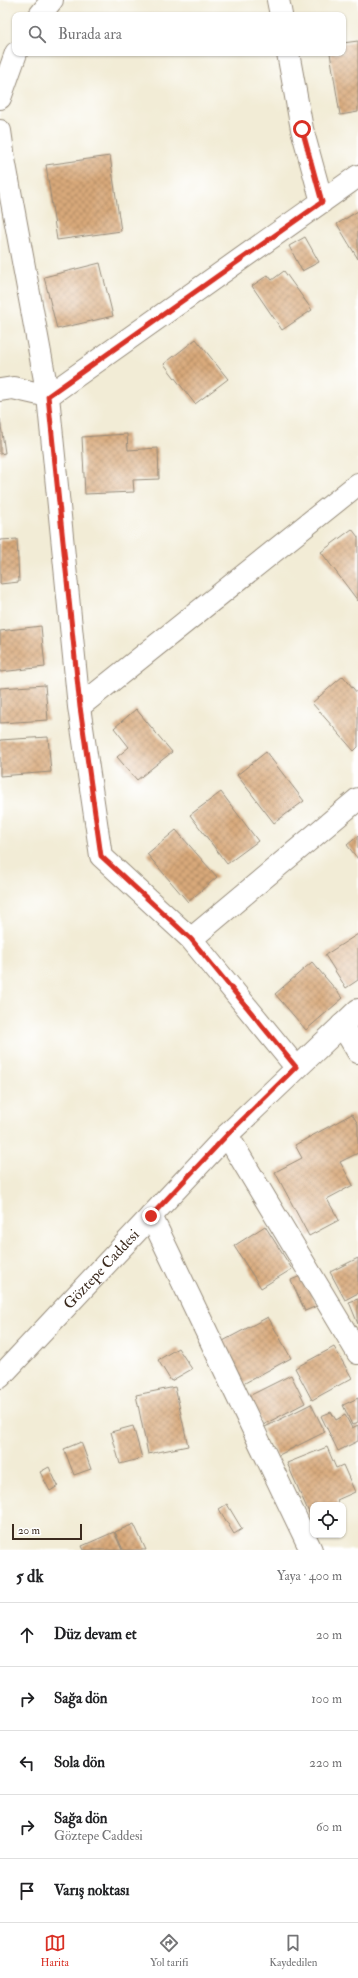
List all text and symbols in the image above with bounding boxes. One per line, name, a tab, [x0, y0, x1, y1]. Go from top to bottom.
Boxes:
search box	[12, 12, 346, 56]
icon: search	[26, 23, 48, 45]
text: Burada ara	[58, 25, 122, 44]
route start	[293, 120, 311, 138]
route end	[142, 1207, 160, 1225]
street label: Göztepe Caddesi	[60, 1225, 144, 1313]
map controls	[310, 1502, 346, 1538]
button: locate	[310, 1502, 346, 1538]
scale bar	[12, 1522, 82, 1541]
text: 20 m	[18, 1524, 40, 1537]
text: 5 dk	[16, 1566, 44, 1587]
text: Yaya · 400 m	[277, 1568, 342, 1584]
icon: ahead	[16, 1624, 38, 1646]
text: Düz devam et	[54, 1625, 137, 1644]
text: 20 m	[316, 1627, 342, 1643]
icon: right	[16, 1688, 38, 1710]
text: Sağa dön	[54, 1689, 108, 1708]
text: 100 m	[311, 1691, 342, 1707]
icon: left	[16, 1752, 38, 1774]
text: Sola dön	[54, 1753, 105, 1772]
text: 220 m	[309, 1755, 342, 1771]
text: Sağa dön	[54, 1809, 108, 1828]
icon: right	[16, 1816, 38, 1838]
text: 60 m	[316, 1819, 342, 1835]
text: Göztepe Caddesi	[54, 1828, 143, 1844]
icon: arrive	[16, 1880, 38, 1902]
text: Varış noktası	[54, 1881, 129, 1900]
tab: Harita	[40, 1932, 69, 1969]
tab: Yol tarifi	[150, 1932, 188, 1969]
tab: Kaydedilen	[269, 1932, 318, 1969]

